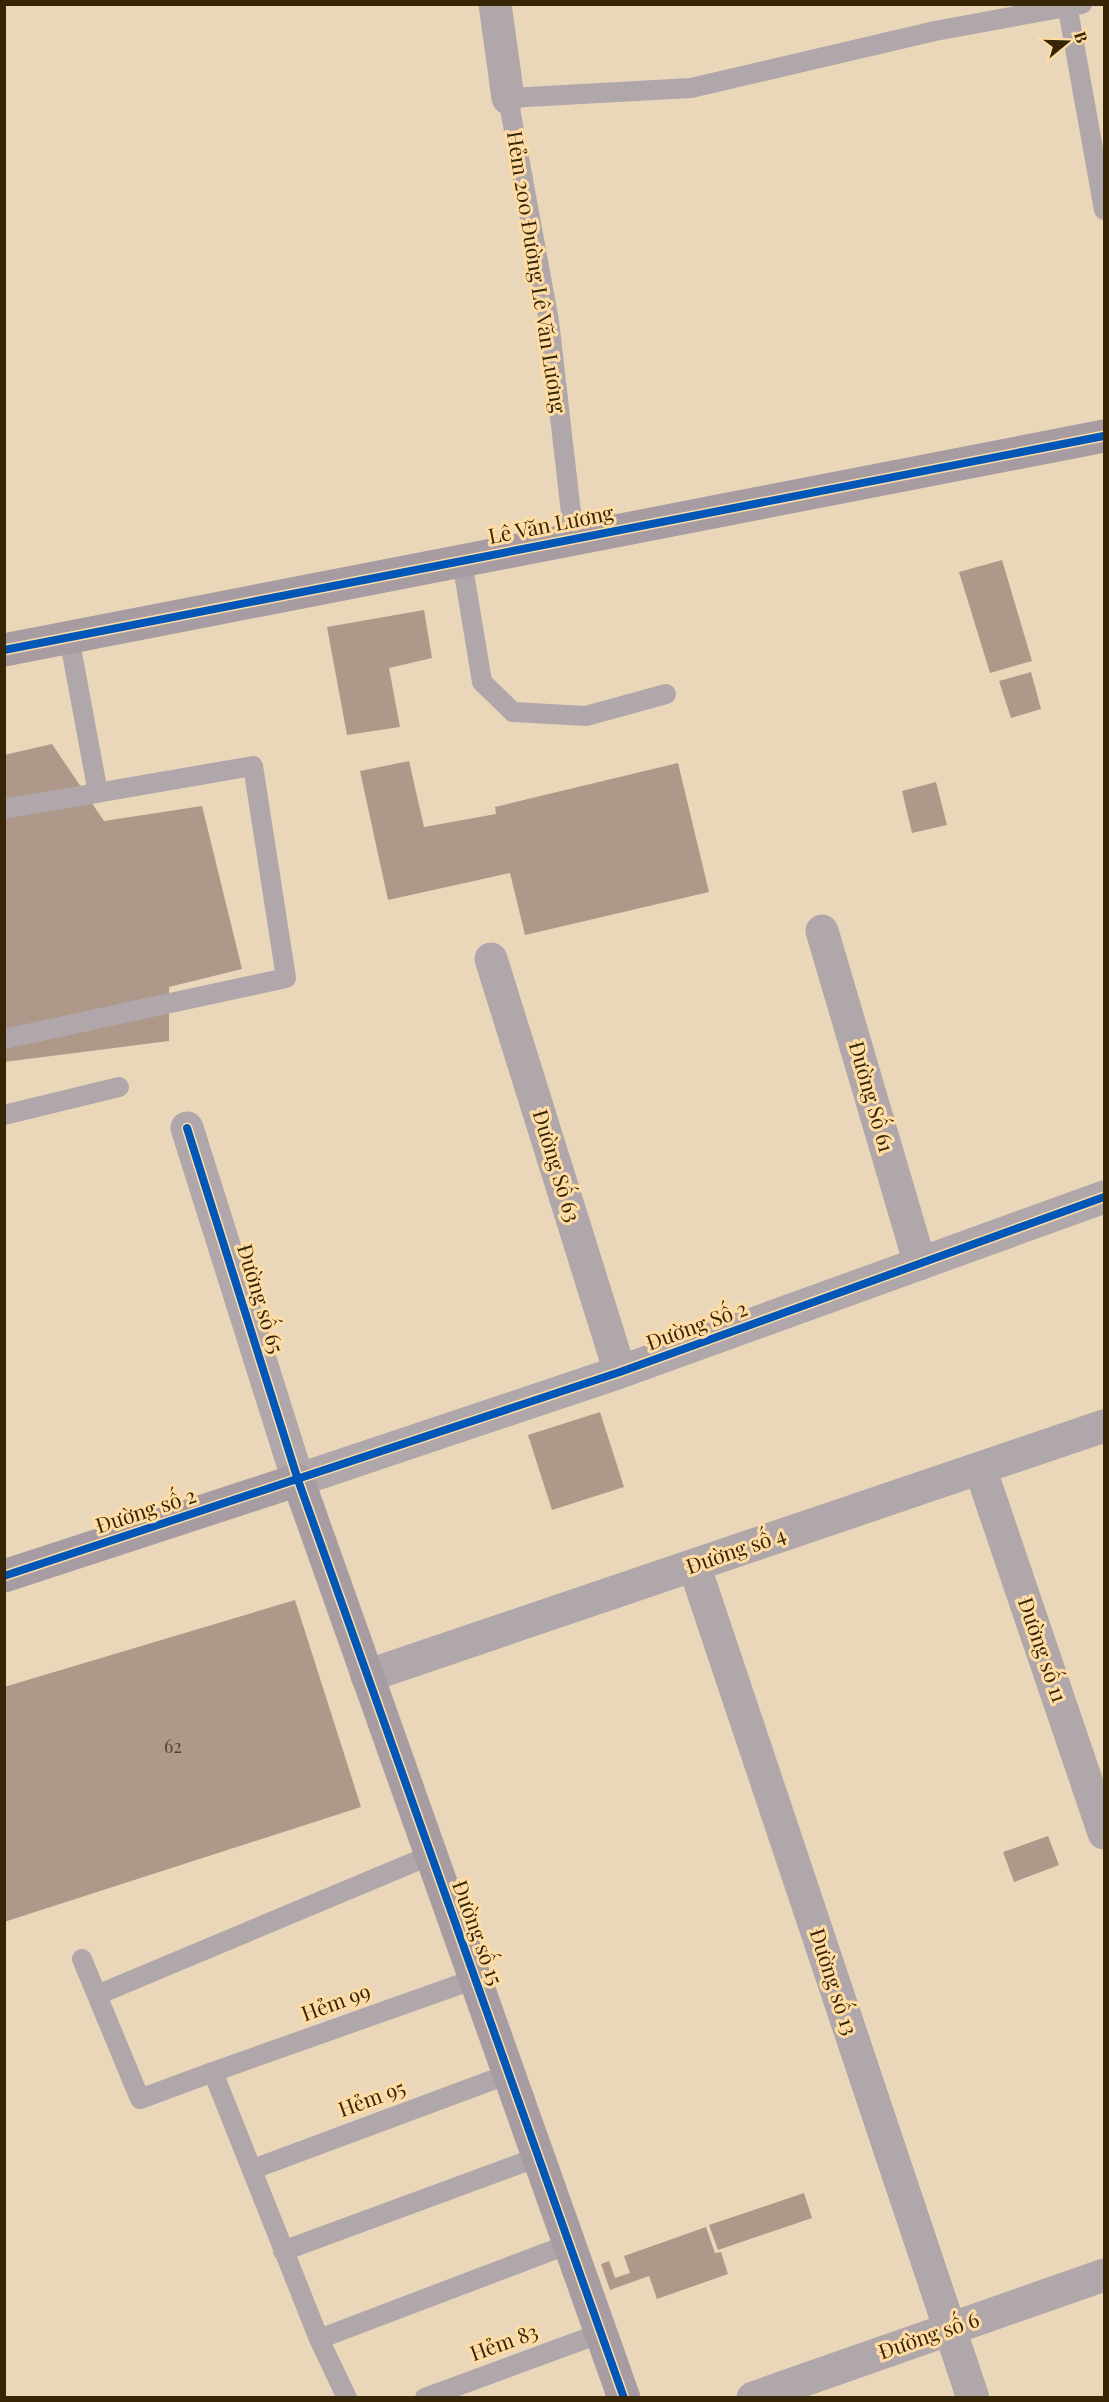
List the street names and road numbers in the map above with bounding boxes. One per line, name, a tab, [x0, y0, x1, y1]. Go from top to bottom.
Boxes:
street label: Hẻm 200 Đường Lê Văn Lương	[502, 129, 574, 415]
street label: Lê Văn Lương	[486, 497, 616, 549]
street label: Đường Số 61	[844, 1038, 902, 1155]
street label: Đường Số 63	[528, 1106, 588, 1225]
street label: Đường số 65	[232, 1240, 292, 1357]
street label: Đường Số 2	[642, 1293, 751, 1355]
street label: Đường số 2	[92, 1480, 199, 1538]
street label: Đường số 4	[682, 1519, 789, 1579]
street label: Đường số 11	[1013, 1593, 1075, 1706]
street label: Đường số 15	[447, 1876, 511, 1989]
street label: Đường số 13	[805, 1924, 865, 2038]
street label: Hẻm 99	[297, 1976, 374, 2026]
street label: Hẻm 95	[334, 2072, 409, 2122]
street label: Đường số 6	[874, 2304, 982, 2364]
street label: Hẻm 83	[466, 2316, 541, 2366]

